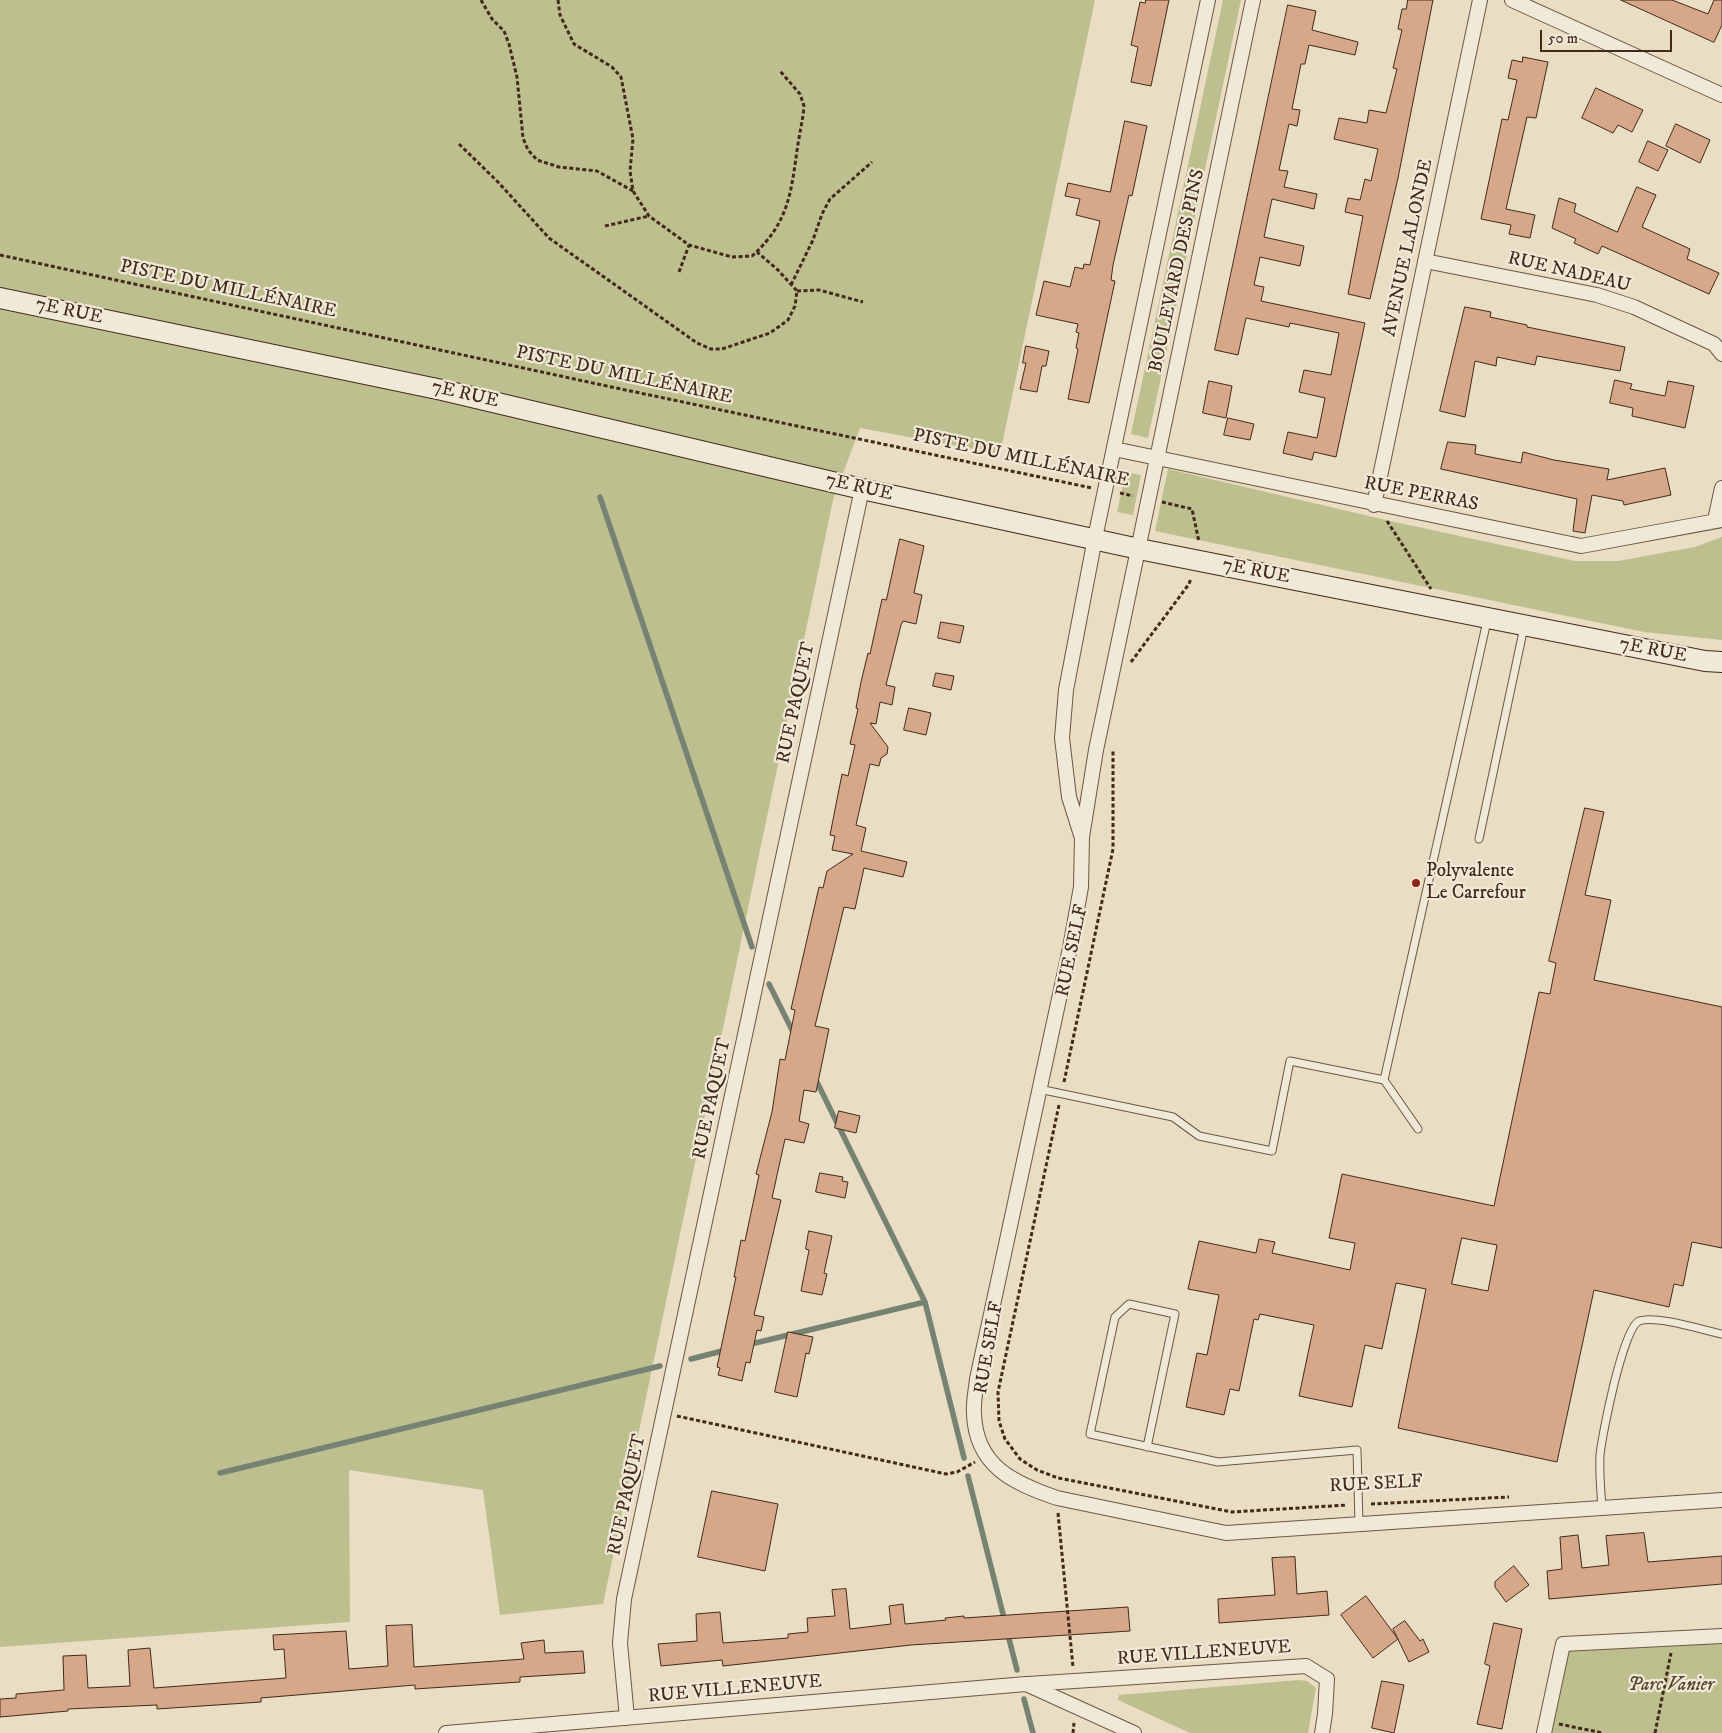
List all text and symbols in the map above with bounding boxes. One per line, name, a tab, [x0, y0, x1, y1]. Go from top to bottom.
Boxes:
scale bar	[1542, 20, 1674, 52]
text: 50 m	[1548, 29, 1578, 48]
street label: AVENUE LALONDE	[1379, 157, 1439, 339]
street label: BOULEVARD DES PINS	[1145, 167, 1211, 375]
street label: RUE NADEAU	[1505, 248, 1633, 298]
street label: PISTE DU MILLÉNAIRE	[118, 256, 338, 324]
street label: 7E RUE	[33, 294, 105, 330]
street label: PISTE DU MILLÉNAIRE	[514, 342, 734, 410]
street label: 7E RUE	[429, 376, 501, 414]
street label: PISTE DU MILLÉNAIRE	[911, 425, 1131, 493]
street label: 7E RUE	[823, 469, 895, 507]
street label: RUE PERRAS	[1362, 473, 1480, 517]
street label: 7E RUE	[1220, 554, 1292, 590]
street label: 7E RUE	[1617, 633, 1689, 669]
street label: RUE PAQUET	[773, 640, 821, 766]
place label: Polyvalente Le Carrefour	[1426, 861, 1526, 905]
marker: Polyvalente Le Carrefour	[1410, 877, 1422, 889]
street label: RUE SELF	[1052, 903, 1094, 999]
street label: RUE PAQUET	[689, 1036, 737, 1162]
street label: RUE SELF	[971, 1300, 1009, 1396]
street label: RUE PAQUET	[604, 1432, 652, 1558]
street label: RUE SELF	[1329, 1471, 1423, 1499]
street label: RUE VILLENEUVE	[1116, 1637, 1292, 1671]
street label: RUE VILLENEUVE	[647, 1671, 823, 1709]
park label: Parc Vanier	[1628, 1675, 1714, 1697]

